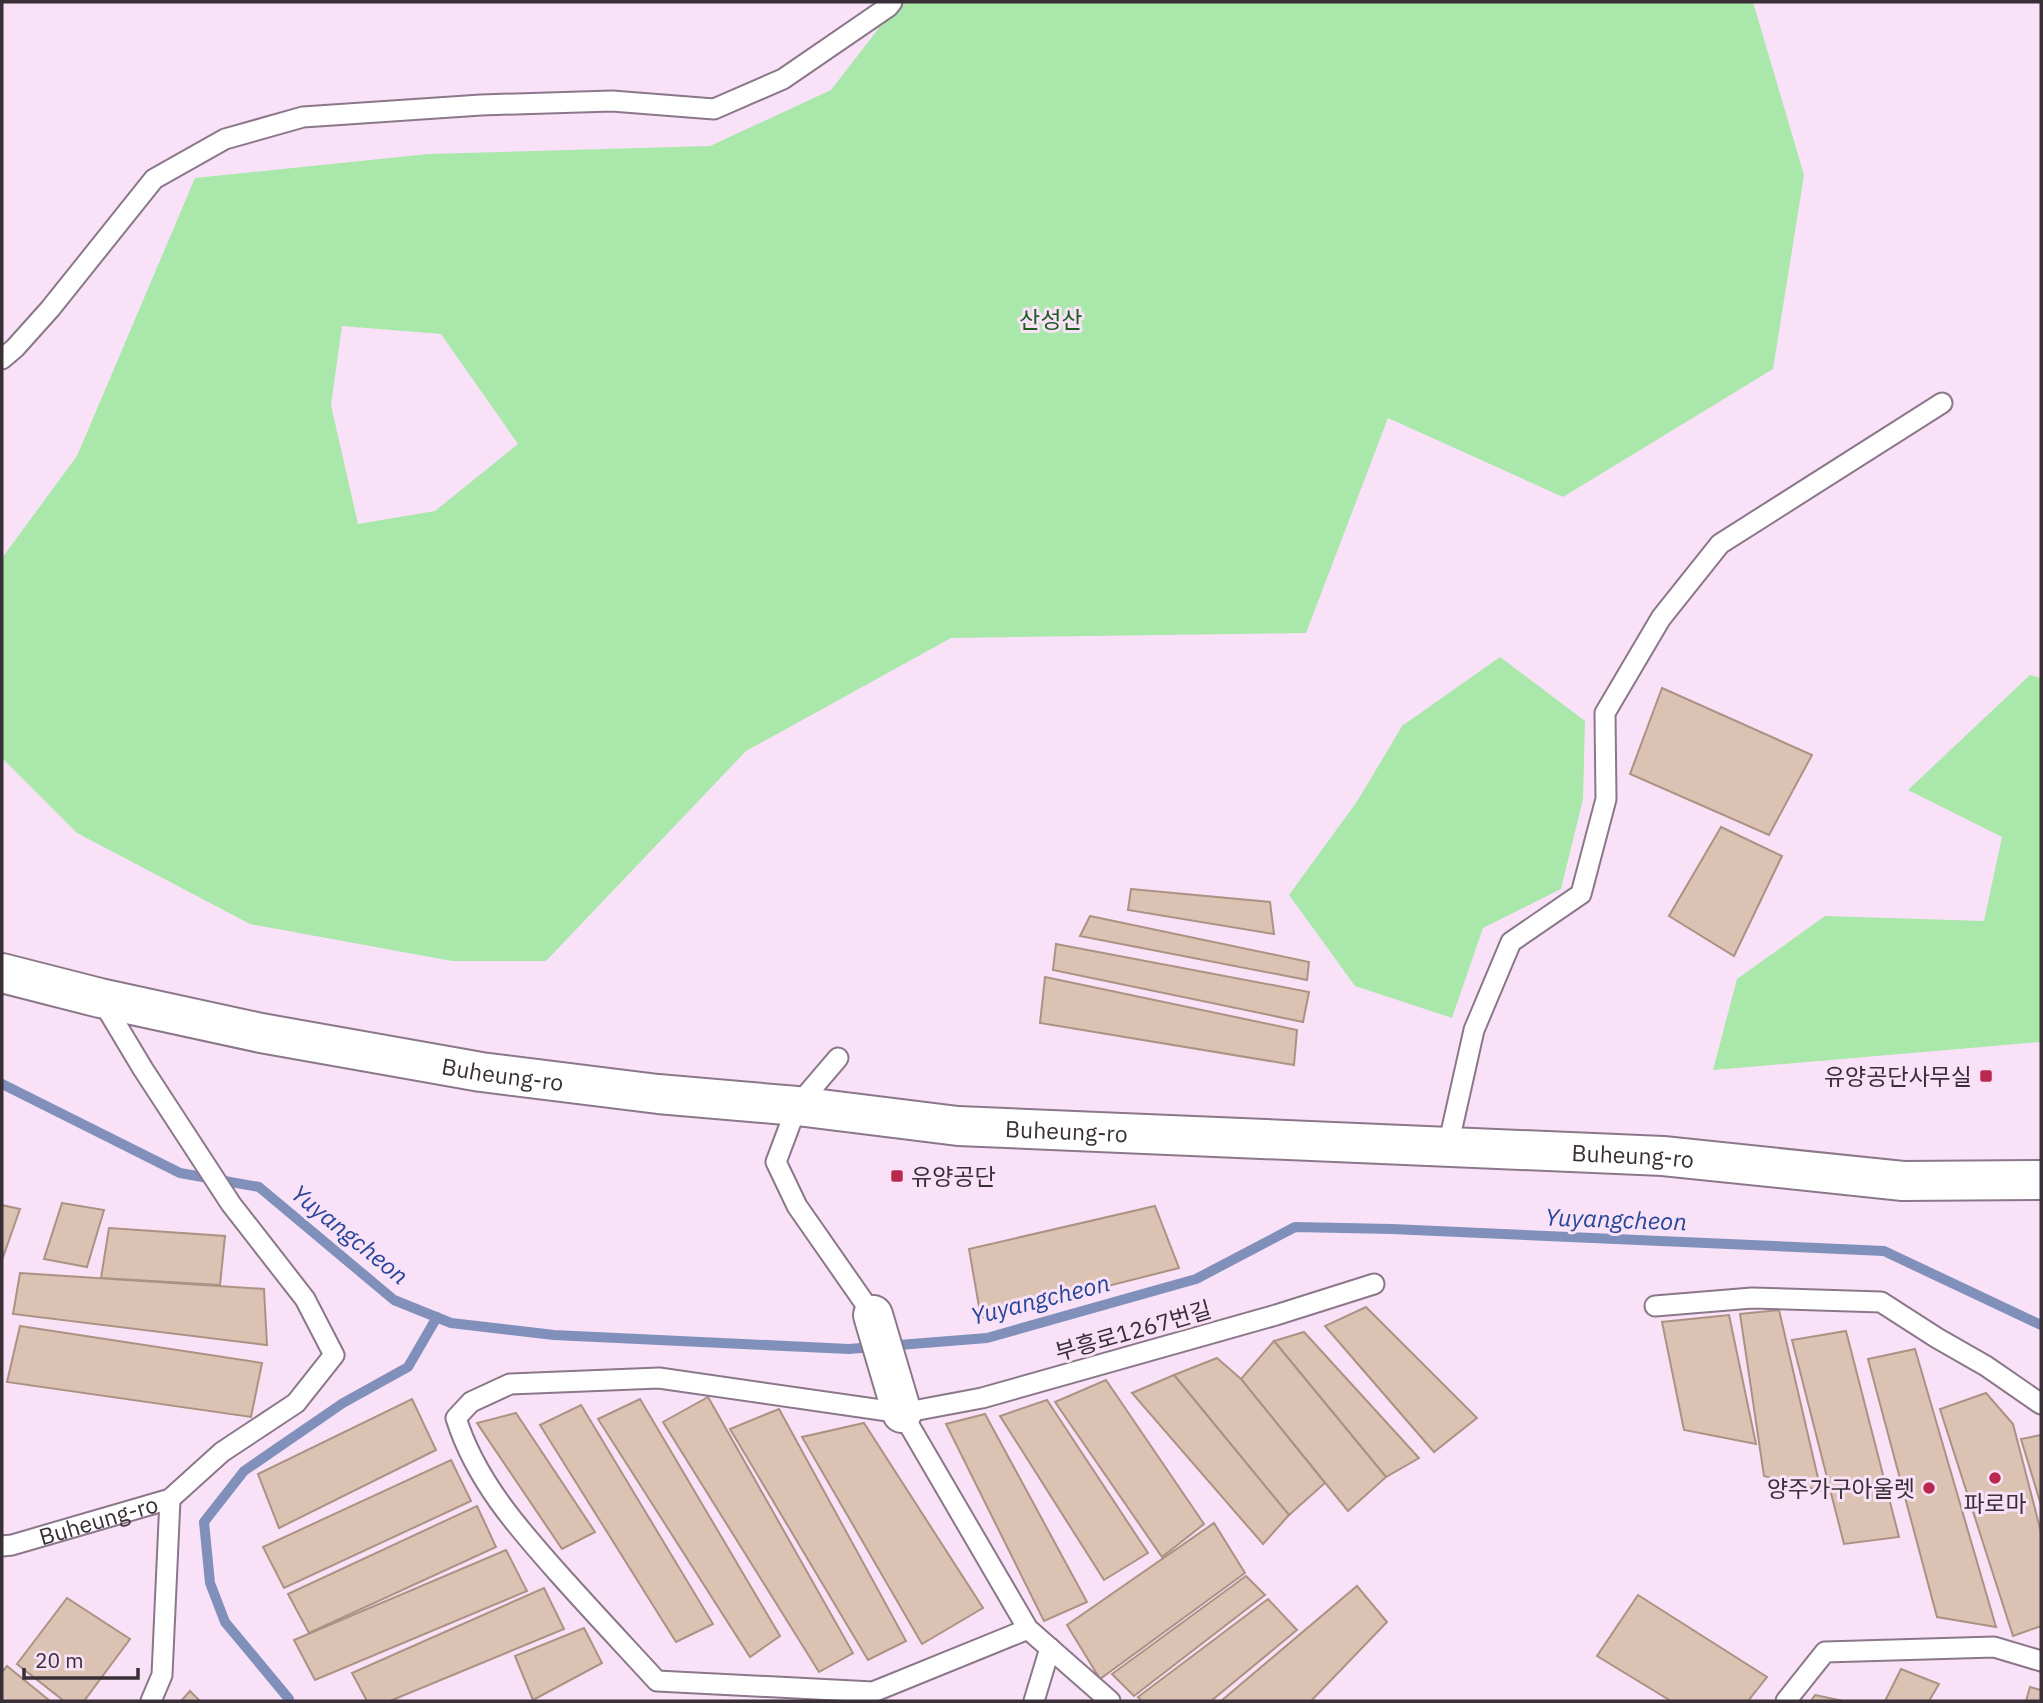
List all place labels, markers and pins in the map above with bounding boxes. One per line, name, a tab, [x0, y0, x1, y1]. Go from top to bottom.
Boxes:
place label: 유양공단사무실	[1824, 1061, 1972, 1091]
marker: 유양공단사무실	[1978, 1068, 1994, 1084]
place label: 유양공단	[911, 1161, 996, 1191]
marker: 유양공단	[889, 1168, 905, 1184]
marker: 파로마	[1987, 1470, 2003, 1486]
place label: 양주가구아울렛	[1767, 1473, 1915, 1503]
marker: 양주가구아울렛	[1921, 1480, 1937, 1496]
place label: 파로마	[1963, 1488, 2027, 1518]

